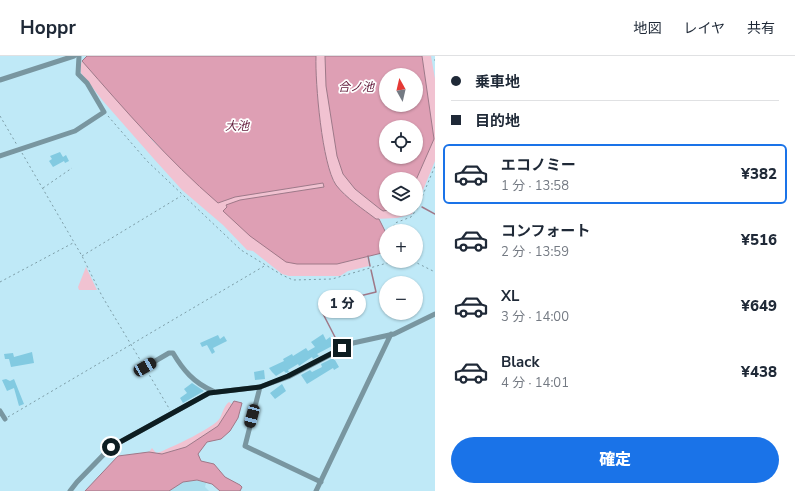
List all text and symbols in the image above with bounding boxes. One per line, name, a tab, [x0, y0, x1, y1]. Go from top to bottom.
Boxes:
text: Hoppr	[20, 15, 76, 41]
text: 地図	[633, 19, 661, 38]
text: レイヤ	[683, 19, 725, 38]
text: 共有	[747, 19, 775, 38]
north arrow	[379, 68, 423, 112]
map controls	[379, 68, 423, 320]
text: 乗車地	[475, 72, 520, 92]
water label: 合ノ池	[338, 79, 375, 95]
text: 目的地	[475, 111, 520, 131]
water label: 大池	[225, 118, 250, 134]
button: locate	[379, 120, 423, 164]
text: エコノミー	[501, 155, 576, 175]
icon: car	[453, 156, 489, 192]
text: ¥382	[741, 164, 777, 184]
button: layers	[379, 172, 423, 216]
text: 1 分 · 13:58	[501, 177, 569, 195]
text: コンフォート	[501, 221, 591, 241]
icon: car	[453, 222, 489, 258]
button: +	[379, 224, 423, 268]
text: ¥516	[741, 230, 777, 250]
text: 2 分 · 13:59	[501, 243, 569, 261]
button: −	[379, 276, 423, 320]
text: XL	[501, 286, 520, 306]
icon: car	[453, 288, 489, 324]
callout: 1 分	[318, 290, 366, 318]
text: 1 分	[330, 295, 354, 313]
text: ¥649	[741, 296, 777, 316]
text: 3 分 · 14:00	[501, 308, 569, 326]
route end	[333, 339, 351, 357]
text: Black	[501, 352, 539, 372]
icon: car	[453, 354, 489, 390]
car	[132, 356, 158, 378]
text: ¥438	[741, 362, 777, 382]
text: 4 分 · 14:01	[501, 374, 569, 392]
car	[243, 403, 261, 429]
button: 確定	[451, 437, 779, 483]
route start	[102, 438, 120, 456]

